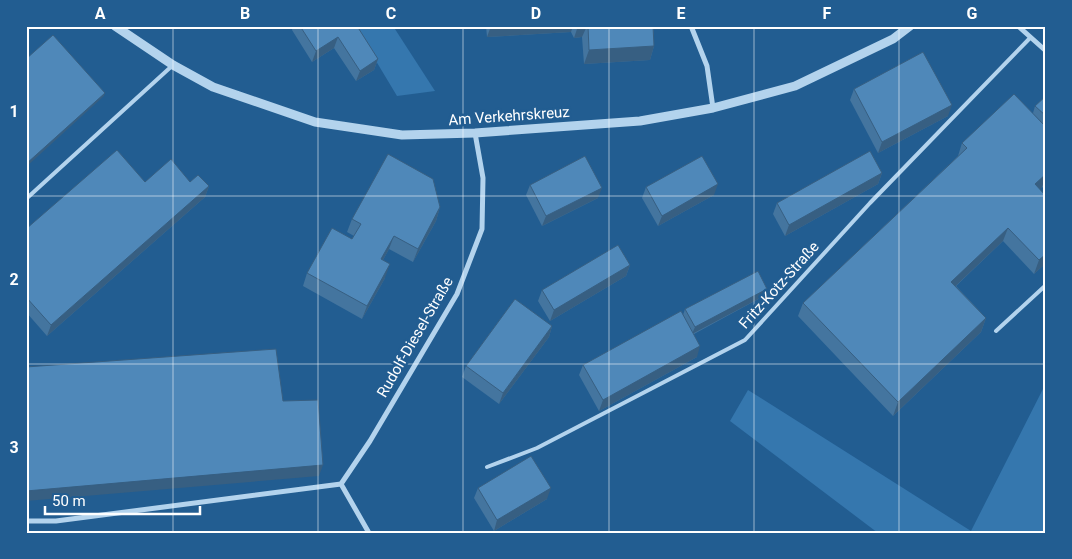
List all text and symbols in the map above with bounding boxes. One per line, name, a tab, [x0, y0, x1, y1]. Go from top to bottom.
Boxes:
text: A	[95, 4, 106, 23]
text: B	[240, 4, 250, 23]
text: C	[386, 4, 396, 23]
text: D	[531, 4, 541, 23]
text: E	[677, 4, 686, 23]
text: F	[823, 4, 832, 23]
text: G	[967, 4, 978, 23]
text: 1	[9, 102, 19, 121]
street label: Am Verkehrskreuz	[448, 103, 570, 129]
street label: Fritz-Kotz-Straße	[735, 238, 823, 332]
text: 2	[9, 270, 19, 289]
street label: Rudolf-Diesel-Straße	[373, 274, 457, 400]
text: 3	[9, 438, 19, 457]
scale bar	[45, 484, 200, 516]
text: 50 m	[52, 492, 86, 510]

